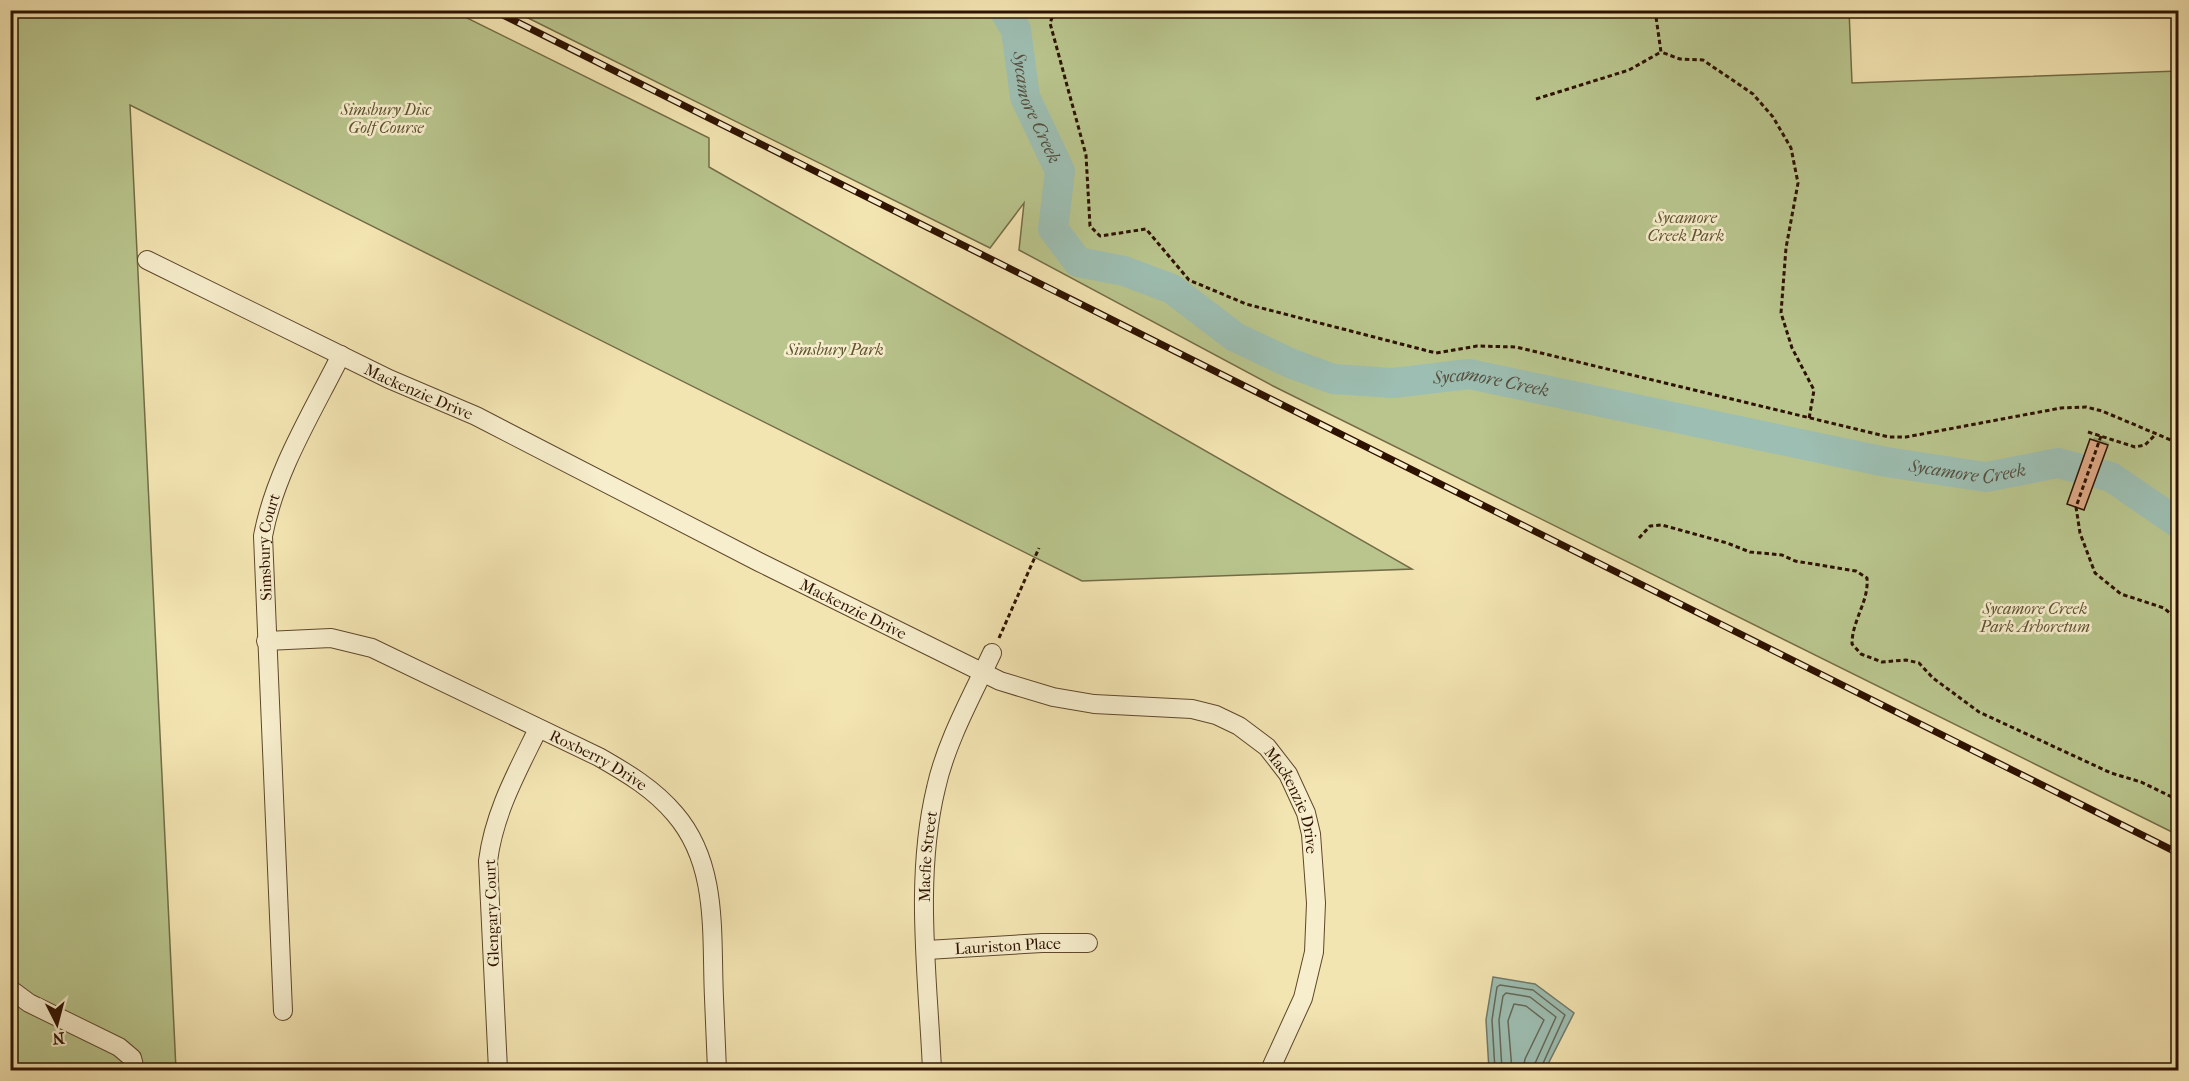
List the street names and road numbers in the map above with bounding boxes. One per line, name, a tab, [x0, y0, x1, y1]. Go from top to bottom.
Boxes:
street label: Mackenzie Drive	[361, 359, 476, 424]
street label: Simsbury Court	[254, 490, 284, 601]
street label: Mackenzie Drive	[797, 575, 910, 643]
street label: Roxberry Drive	[547, 726, 651, 795]
street label: Mackenzie Drive	[1260, 743, 1321, 854]
street label: Macfie Street	[915, 809, 941, 902]
street label: Glengary Court	[480, 858, 503, 967]
street label: Lauriston Place	[954, 934, 1061, 958]

